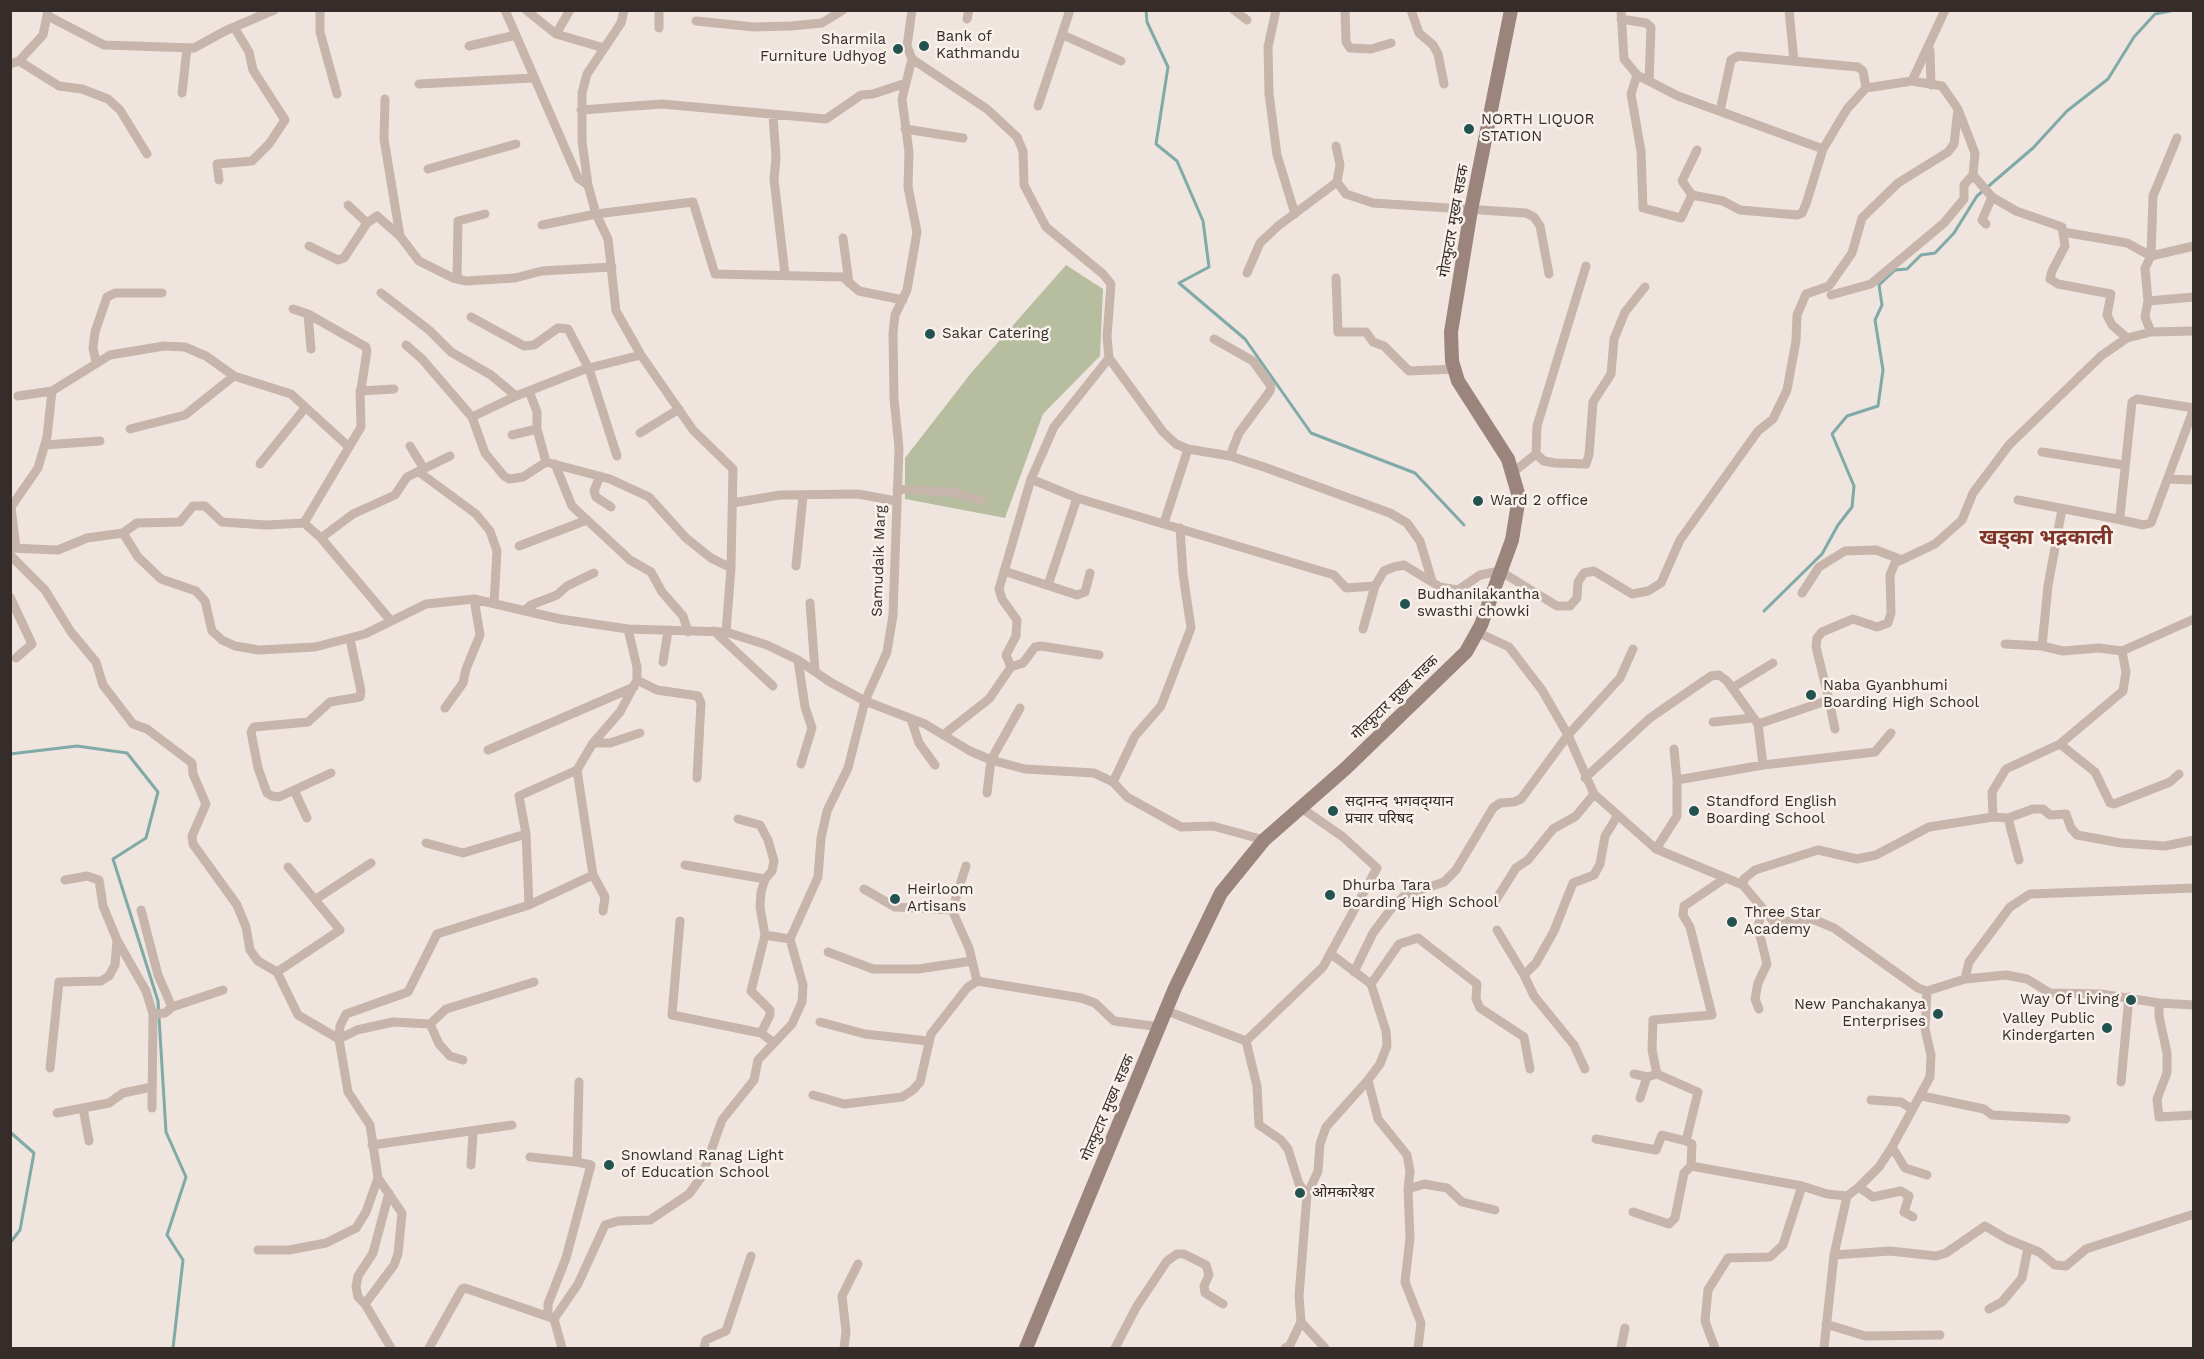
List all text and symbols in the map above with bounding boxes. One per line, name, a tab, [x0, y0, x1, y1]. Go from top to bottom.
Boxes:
place label: Bank of Kathmandu	[936, 28, 1020, 63]
place label: Sharmila Furniture Udhyog	[760, 31, 886, 66]
marker: Bank of Kathmandu	[917, 39, 931, 53]
marker: Sharmila Furniture Udhyog	[891, 42, 905, 56]
place label: NORTH LIQUOR STATION	[1481, 111, 1595, 146]
marker: NORTH LIQUOR STATION	[1462, 122, 1476, 136]
street label: गोल्फुटार मुख्य सडक	[1435, 163, 1473, 279]
place label: Sakar Catering	[942, 325, 1049, 343]
marker: Sakar Catering	[923, 327, 937, 341]
place label: Ward 2 office	[1490, 492, 1588, 510]
marker: Ward 2 office	[1471, 494, 1485, 508]
street label: Samudaik Marg	[868, 505, 890, 617]
district label: खड्का भद्रकाली	[1979, 525, 2113, 551]
place label: Budhanilakantha swasthi chowki	[1417, 586, 1540, 621]
marker: Budhanilakantha swasthi chowki	[1398, 597, 1412, 611]
street label: गोल्फुटार मुख्य सडक	[1348, 652, 1442, 744]
place label: Naba Gyanbhumi Boarding High School	[1823, 677, 1979, 712]
marker: Naba Gyanbhumi Boarding High School	[1804, 688, 1818, 702]
place label: सदानन्द भगवद्ग्यान प्रचार परिषद	[1345, 793, 1453, 828]
place label: Standford English Boarding School	[1706, 793, 1837, 828]
marker: सदानन्द भगवद्ग्यान प्रचार परिषद	[1326, 804, 1340, 818]
marker: Standford English Boarding School	[1687, 804, 1701, 818]
place label: Dhurba Tara Boarding High School	[1342, 877, 1498, 912]
place label: Heirloom Artisans	[907, 881, 974, 916]
marker: Dhurba Tara Boarding High School	[1323, 888, 1337, 902]
marker: Heirloom Artisans	[888, 892, 902, 906]
place label: Three Star Academy	[1744, 904, 1821, 939]
marker: Three Star Academy	[1725, 915, 1739, 929]
place label: Way Of Living	[2020, 991, 2119, 1009]
marker: Way Of Living	[2124, 993, 2138, 1007]
place label: New Panchakanya Enterprises	[1794, 996, 1926, 1031]
marker: New Panchakanya Enterprises	[1931, 1007, 1945, 1021]
place label: Valley Public Kindergarten	[2002, 1010, 2095, 1045]
marker: Valley Public Kindergarten	[2100, 1021, 2114, 1035]
street label: गोल्फुटार मुख्य सडक	[1077, 1052, 1139, 1164]
place label: Snowland Ranag Light of Education School	[621, 1147, 784, 1182]
marker: Snowland Ranag Light of Education School	[602, 1158, 616, 1172]
place label: ओमकारेश्वर	[1312, 1184, 1374, 1202]
marker: ओमकारेश्वर	[1293, 1186, 1307, 1200]

